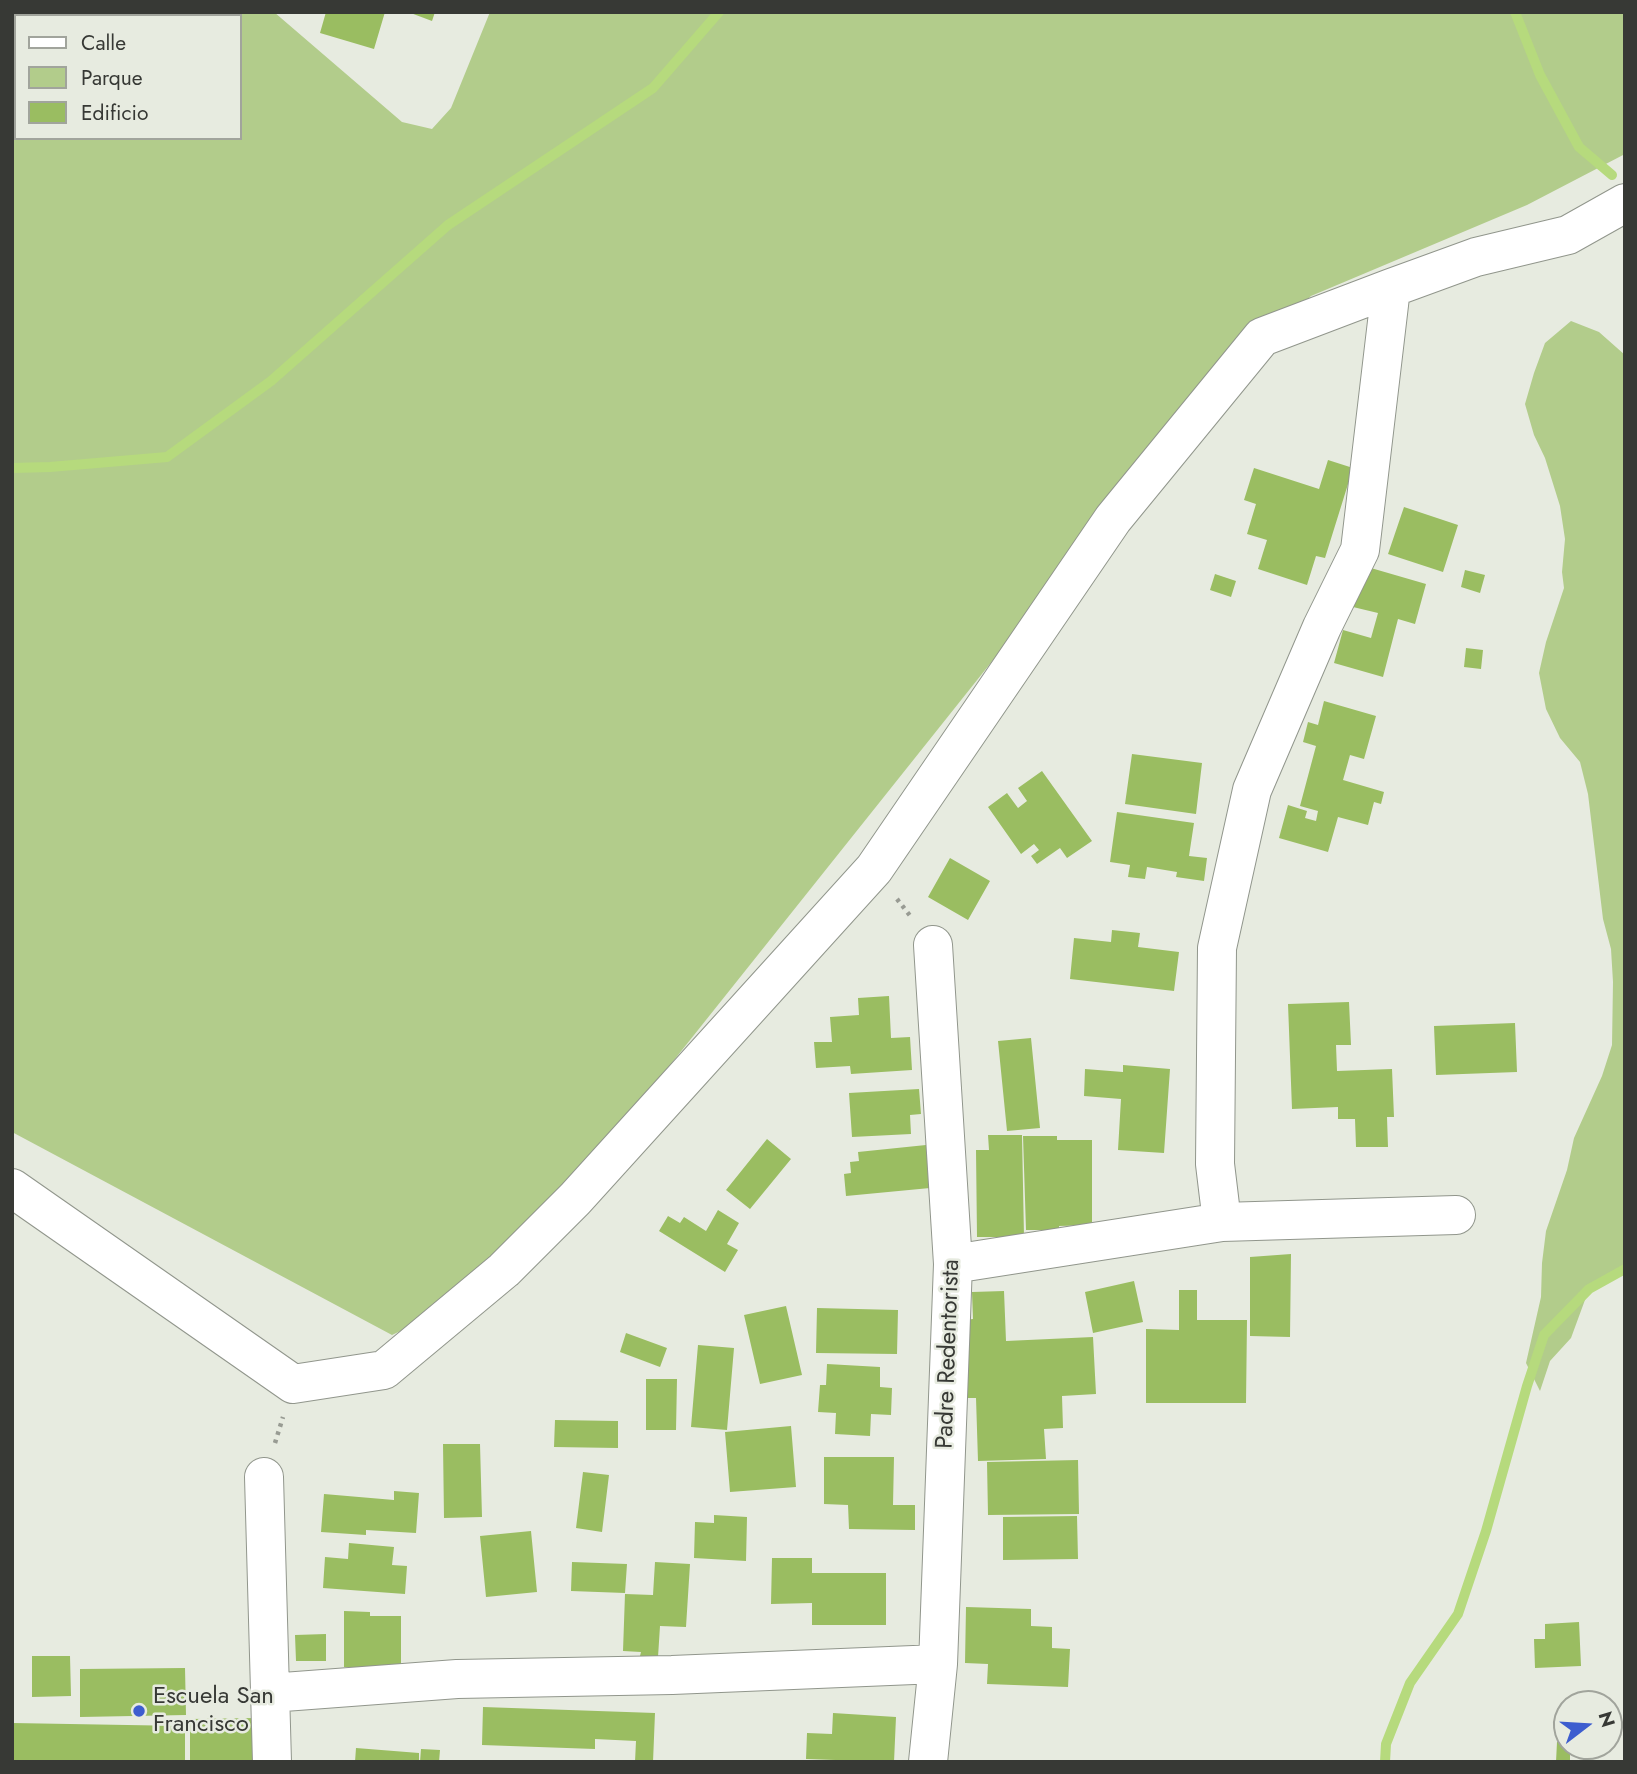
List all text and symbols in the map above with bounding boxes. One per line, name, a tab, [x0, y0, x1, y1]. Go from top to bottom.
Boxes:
legend	[14, 14, 242, 140]
text: Calle	[81, 28, 126, 58]
text: Parque	[81, 63, 143, 93]
text: Edificio	[81, 98, 148, 128]
street label: Padre Redentorista	[931, 1259, 967, 1449]
place label: Escuela San Francisco	[153, 1683, 274, 1739]
north arrow	[1553, 1690, 1623, 1760]
marker: Escuela San Francisco	[131, 1703, 147, 1719]
text: N	[1592, 1708, 1622, 1730]

